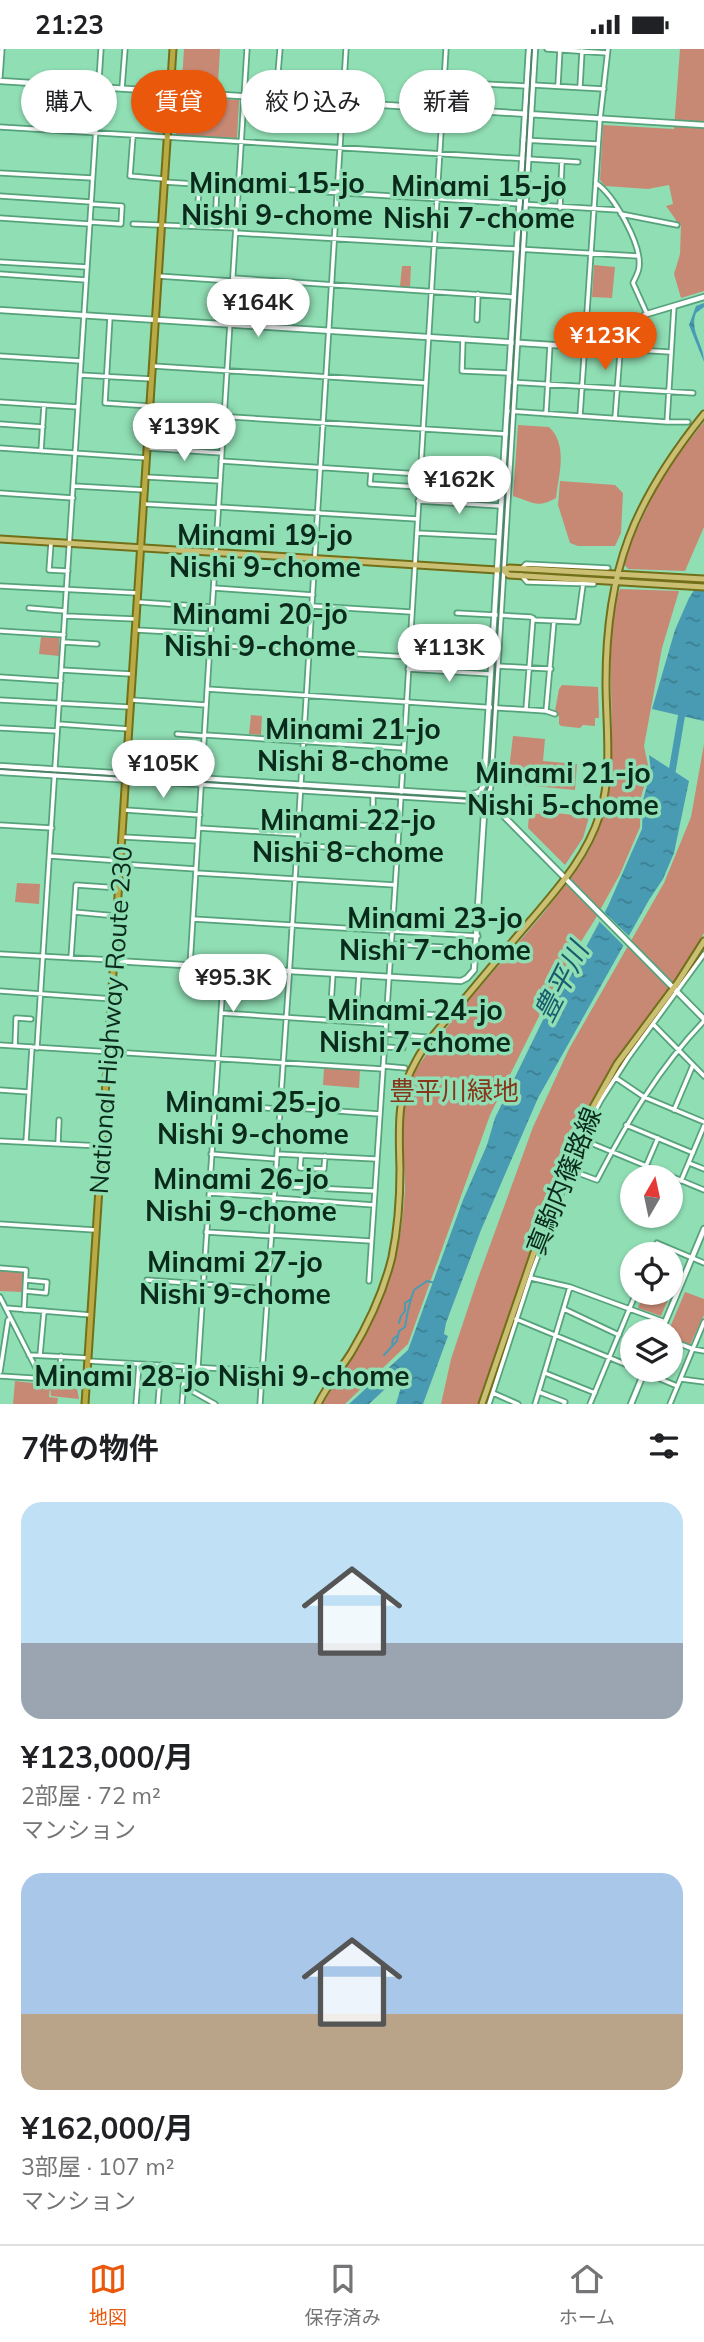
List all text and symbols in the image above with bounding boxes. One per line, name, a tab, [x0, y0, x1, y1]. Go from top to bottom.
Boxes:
text: 21:23	[35, 8, 104, 41]
chip: 購入	[21, 70, 117, 133]
chip: 賃貸	[131, 70, 227, 133]
chip: 絞り込み	[241, 70, 385, 133]
chip: 新着	[399, 70, 495, 133]
district label: Minami 15-jo Nishi 9-chome	[181, 165, 373, 232]
district label: Minami 15-jo Nishi 7-chome	[383, 168, 575, 235]
pin: ¥164K	[209, 279, 307, 339]
text: ¥164K	[223, 287, 293, 316]
pin: ¥123K	[556, 313, 654, 372]
text: ¥123K	[570, 320, 640, 349]
pin: ¥139K	[135, 403, 233, 463]
text: ¥139K	[149, 411, 219, 440]
pin: ¥162K	[410, 456, 508, 516]
text: ¥162K	[424, 464, 494, 493]
district label: Minami 19-jo Nishi 9-chome	[169, 517, 361, 584]
district label: Minami 20-jo Nishi 9-chome	[164, 596, 356, 663]
pin: ¥113K	[400, 625, 498, 684]
text: ¥113K	[414, 632, 484, 661]
district label: Minami 21-jo Nishi 8-chome	[257, 711, 449, 778]
pin: ¥105K	[114, 741, 212, 800]
text: ¥105K	[128, 748, 198, 777]
district label: Minami 21-jo Nishi 5-chome	[467, 755, 659, 822]
district label: Minami 22-jo Nishi 8-chome	[252, 802, 444, 869]
street label: National Highway Route 230	[82, 845, 139, 1195]
district label: Minami 23-jo Nishi 7-chome	[339, 900, 531, 967]
water label: 豊平川	[526, 934, 597, 1027]
pin: ¥95.3K	[176, 955, 290, 1014]
text: ¥95.3K	[195, 962, 271, 991]
district label: Minami 24-jo Nishi 7-chome	[319, 992, 511, 1059]
park label: 豊平川緑地	[389, 1074, 519, 1107]
district label: Minami 25-jo Nishi 9-chome	[157, 1084, 349, 1151]
street label: 真駒内篠路線	[519, 1102, 608, 1259]
district label: Minami 26-jo Nishi 9-chome	[145, 1161, 337, 1228]
north arrow	[620, 1165, 682, 1229]
map controls	[620, 1165, 683, 1382]
button: locate	[620, 1242, 683, 1305]
district label: Minami 27-jo Nishi 9-chome	[139, 1244, 331, 1311]
button: layers	[620, 1319, 683, 1382]
district label: Minami 28-jo Nishi 9-chome	[34, 1358, 410, 1393]
icon: filters	[645, 1427, 683, 1465]
text: 7件の物件	[21, 1429, 159, 1467]
icon: home	[289, 1548, 415, 1674]
text: ¥123,000/月	[21, 1738, 194, 1776]
text: 2部屋 · 72 m²	[21, 1781, 161, 1810]
text: マンション	[21, 1815, 136, 1844]
icon: home	[289, 1919, 415, 2045]
text: ¥162,000/月	[21, 2109, 194, 2147]
text: 3部屋 · 107 m²	[21, 2152, 174, 2181]
text: マンション	[21, 2186, 136, 2215]
tab: 地図	[89, 2260, 127, 2329]
tab: 保存済み	[305, 2260, 381, 2329]
tab: ホーム	[559, 2260, 615, 2329]

